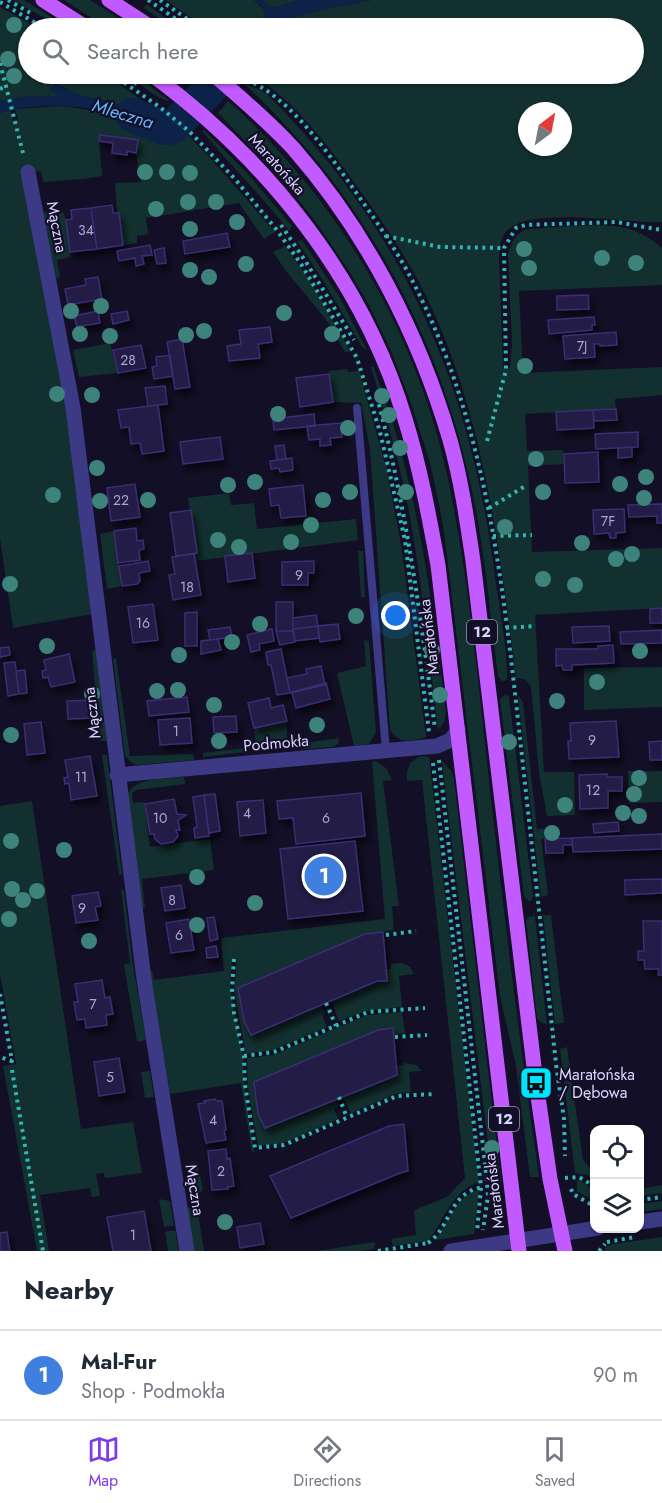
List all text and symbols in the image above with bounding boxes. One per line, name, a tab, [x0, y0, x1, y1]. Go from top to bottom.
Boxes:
search box	[18, 18, 644, 84]
icon: search	[39, 35, 72, 68]
text: Search here	[87, 35, 198, 67]
water label: Mleczna	[89, 92, 157, 136]
north arrow	[518, 102, 572, 156]
street label: Maratońska	[243, 128, 311, 200]
street label: Mączna	[41, 199, 73, 255]
house number: 34	[78, 220, 94, 240]
house number: 7J	[577, 336, 587, 356]
house number: 28	[120, 350, 136, 370]
house number: 22	[113, 490, 129, 510]
house number: 7F	[601, 511, 615, 531]
house number: 9	[295, 565, 303, 585]
house number: 18	[180, 577, 194, 597]
street label: Maratońska	[413, 598, 445, 676]
your location	[381, 601, 410, 630]
house number: 16	[136, 613, 150, 633]
road number: 12	[467, 620, 497, 644]
street label: Mączna	[77, 686, 107, 740]
house number: 1	[173, 721, 179, 741]
street label: Podmokła	[242, 729, 310, 757]
house number: 9	[588, 730, 596, 750]
house number: 11	[75, 767, 87, 787]
house number: 12	[586, 780, 600, 800]
house number: 4	[243, 803, 251, 823]
house number: 10	[153, 808, 167, 828]
house number: 6	[322, 808, 330, 828]
pin: 1	[304, 854, 344, 898]
house number: 8	[168, 890, 176, 910]
house number: 9	[78, 898, 86, 918]
house number: 6	[175, 925, 183, 945]
house number: 7	[89, 994, 97, 1014]
place label: Maratońska / Dębowa	[559, 1063, 635, 1104]
bus stop icon: Maratońska / Dębowa	[518, 1065, 554, 1101]
house number: 5	[106, 1067, 114, 1087]
road number: 12	[489, 1107, 519, 1131]
house number: 4	[209, 1110, 217, 1130]
map controls	[590, 1125, 644, 1233]
button: locate	[590, 1125, 644, 1179]
street label: Maratońska	[478, 1152, 510, 1230]
house number: 2	[217, 1161, 225, 1181]
street label: Mączna	[180, 1163, 210, 1217]
button: layers	[590, 1179, 644, 1233]
house number: 1	[130, 1225, 136, 1245]
text: Nearby	[24, 1271, 113, 1309]
text: Mal-Fur	[81, 1345, 157, 1377]
text: 1	[38, 1361, 49, 1390]
text: 90 m	[593, 1361, 638, 1390]
text: Shop · Podmokła	[81, 1377, 225, 1406]
tab: Map	[87, 1433, 120, 1492]
tab: Directions	[293, 1433, 361, 1492]
tab: Saved	[535, 1433, 575, 1492]

